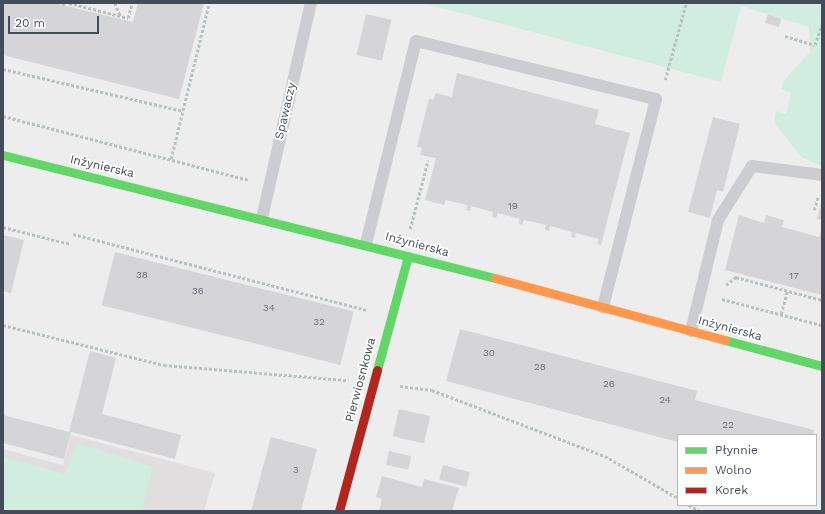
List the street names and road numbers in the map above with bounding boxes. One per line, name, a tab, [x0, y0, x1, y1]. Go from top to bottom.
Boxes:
street label: Spawaczy	[272, 81, 300, 141]
street label: Inżynierska	[68, 153, 136, 181]
street label: Inżynierska	[383, 230, 451, 260]
street label: Inżynierska	[696, 314, 764, 344]
street label: Pierwiosnkowa	[343, 336, 379, 424]

